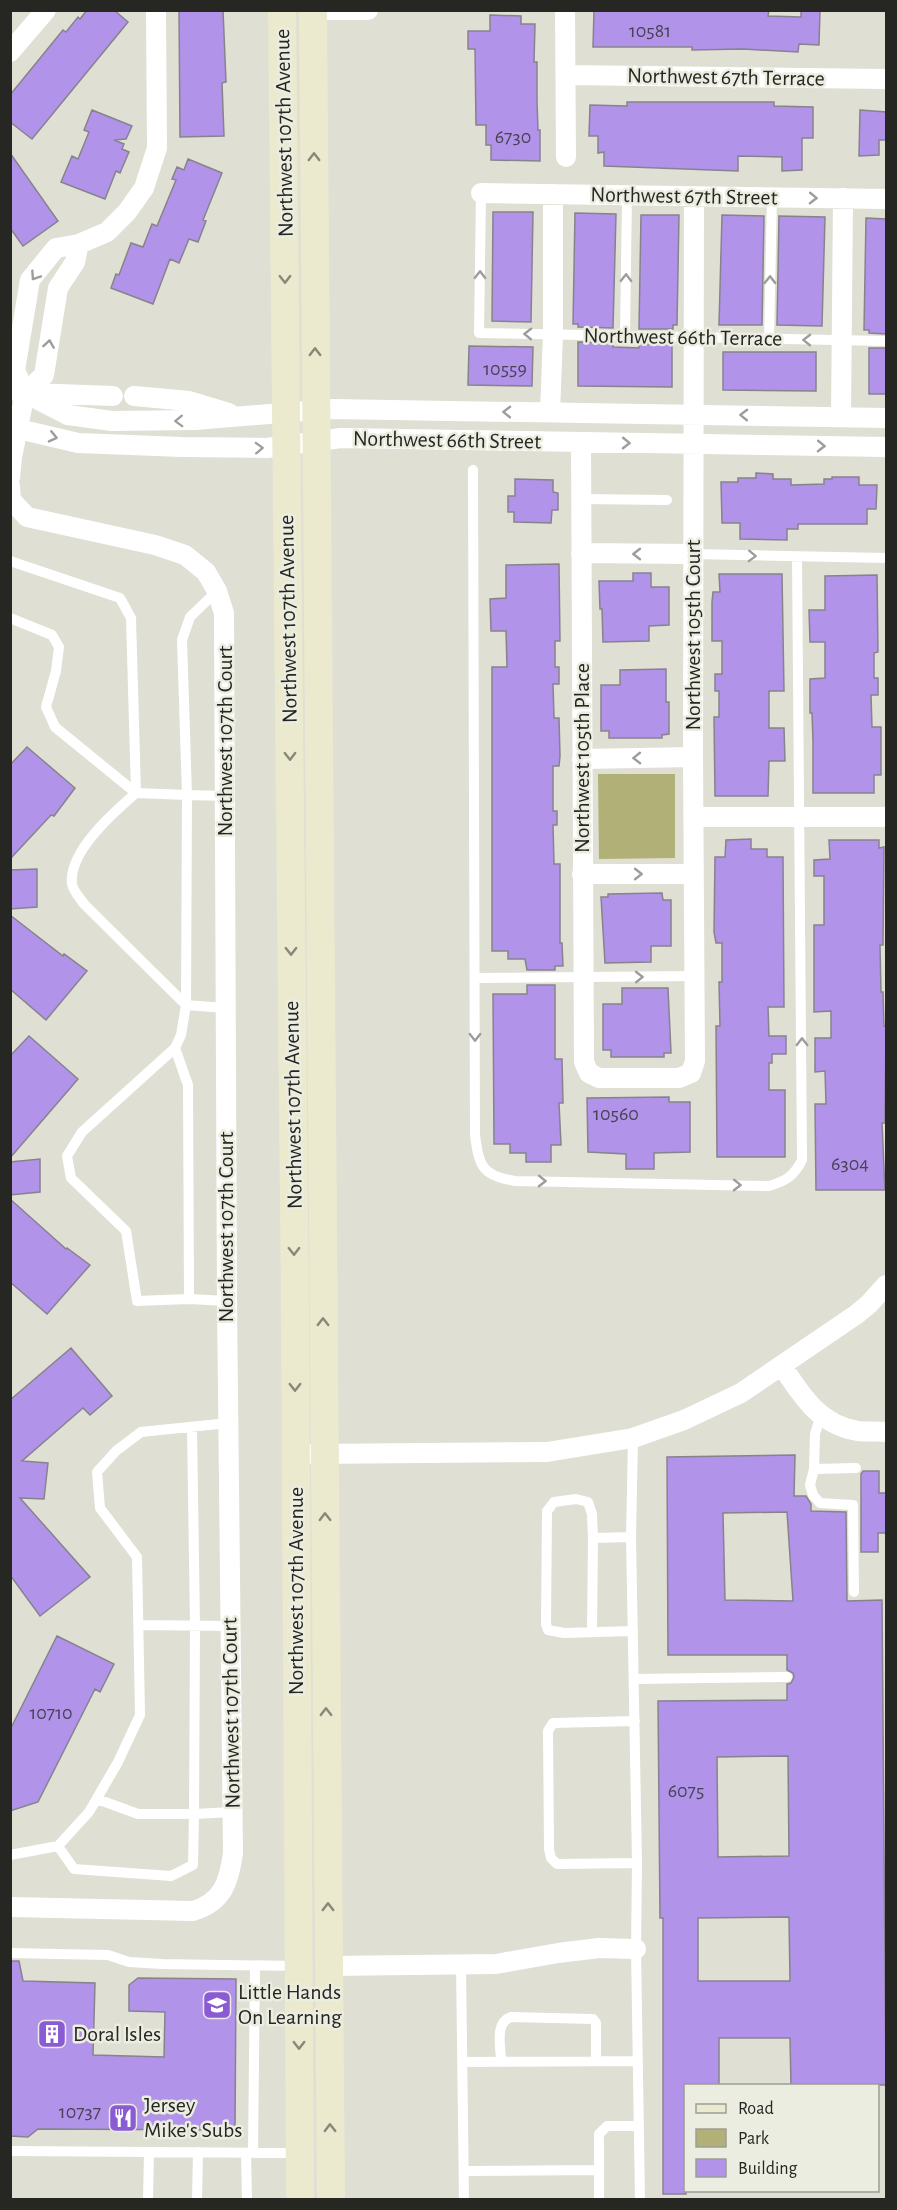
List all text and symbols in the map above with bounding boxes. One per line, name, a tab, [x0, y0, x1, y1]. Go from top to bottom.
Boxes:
house number: 10581	[629, 21, 671, 41]
street label: Northwest 107th Avenue	[271, 29, 297, 237]
street label: Northwest 67th Terrace	[627, 64, 825, 90]
house number: 6730	[495, 127, 531, 147]
one-way arrow	[308, 152, 320, 161]
street label: Northwest 67th Street	[590, 183, 778, 209]
one-way arrow	[808, 192, 817, 204]
one-way arrow	[31, 269, 42, 280]
one-way arrow	[474, 270, 486, 279]
one-way arrow	[620, 273, 632, 282]
one-way arrow	[279, 274, 291, 283]
one-way arrow	[764, 276, 777, 285]
street label: Northwest 66th Terrace	[583, 324, 783, 350]
one-way arrow	[524, 328, 533, 341]
one-way arrow	[803, 333, 812, 346]
one-way arrow	[42, 339, 55, 349]
one-way arrow	[309, 347, 321, 356]
house number: 10559	[483, 359, 527, 379]
one-way arrow	[503, 405, 512, 418]
one-way arrow	[740, 409, 749, 421]
one-way arrow	[174, 415, 183, 427]
street label: Northwest 66th Street	[353, 427, 541, 453]
one-way arrow	[48, 430, 58, 443]
one-way arrow	[621, 437, 630, 449]
one-way arrow	[816, 440, 825, 452]
one-way arrow	[255, 442, 264, 455]
street label: Northwest 107th Avenue	[275, 515, 301, 723]
street label: Northwest 105th Court	[682, 539, 704, 731]
one-way arrow	[632, 548, 641, 560]
one-way arrow	[747, 549, 756, 562]
street label: Northwest 107th Court	[214, 645, 236, 837]
street label: Northwest 105th Place	[571, 663, 593, 853]
one-way arrow	[284, 752, 296, 761]
one-way arrow	[633, 752, 642, 764]
one-way arrow	[634, 868, 643, 880]
one-way arrow	[285, 947, 298, 956]
one-way arrow	[634, 971, 643, 983]
street label: Northwest 107th Avenue	[280, 1001, 306, 1209]
one-way arrow	[469, 1032, 481, 1041]
one-way arrow	[795, 1037, 808, 1046]
house number: 10560	[593, 1104, 639, 1124]
street label: Northwest 107th Court	[215, 1131, 237, 1323]
house number: 6304	[831, 1154, 869, 1174]
one-way arrow	[538, 1175, 547, 1188]
one-way arrow	[733, 1179, 742, 1191]
one-way arrow	[288, 1247, 300, 1256]
one-way arrow	[317, 1318, 329, 1327]
one-way arrow	[289, 1383, 301, 1392]
street label: Northwest 107th Avenue	[285, 1487, 307, 1695]
one-way arrow	[318, 1513, 331, 1522]
street label: Northwest 107th Court	[218, 1617, 244, 1809]
house number: 10710	[29, 1703, 73, 1723]
one-way arrow	[320, 1708, 333, 1717]
house number: 6075	[668, 1781, 704, 1801]
one-way arrow	[322, 1903, 334, 1912]
place label: Little Hands On Learning	[238, 1981, 342, 2028]
school or university icon: Little Hands On Learning	[201, 1989, 233, 2021]
building icon: Doral Isles	[36, 2018, 68, 2050]
place label: Doral Isles	[73, 2023, 161, 2045]
one-way arrow	[293, 2041, 305, 2050]
legend	[684, 2084, 879, 2192]
place label: Jersey Mike's Subs	[144, 2094, 242, 2141]
text: Road	[738, 2100, 774, 2118]
house number: 10737	[59, 2102, 101, 2122]
restaurant icon: Jersey Mike's Subs	[107, 2102, 139, 2134]
one-way arrow	[324, 2124, 336, 2133]
text: Park	[738, 2130, 770, 2148]
text: Building	[738, 2160, 798, 2178]

